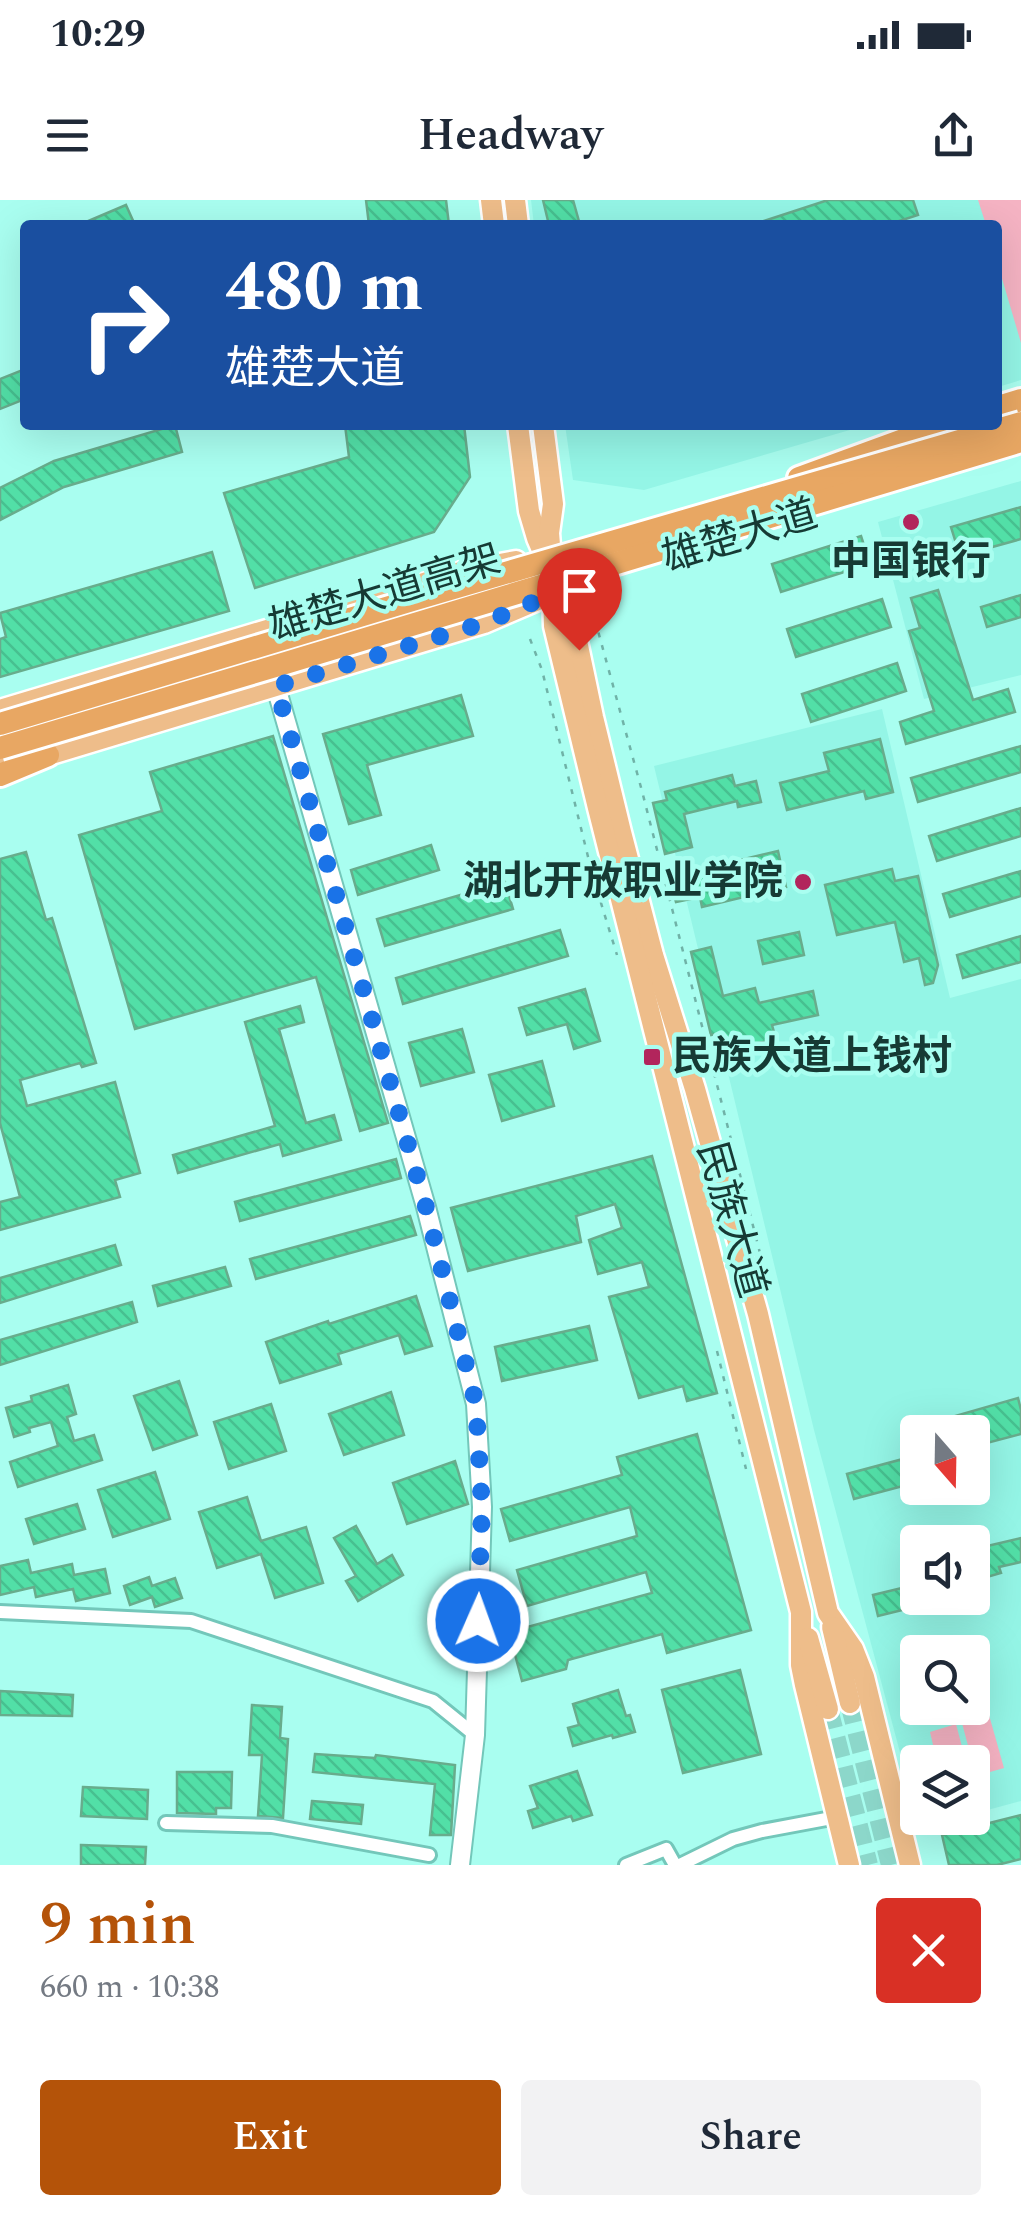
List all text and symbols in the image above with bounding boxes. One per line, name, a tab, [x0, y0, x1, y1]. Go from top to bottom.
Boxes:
text: 10:29	[50, 6, 145, 64]
text: Headway	[418, 101, 603, 170]
icon: menu	[40, 108, 95, 163]
icon: share	[926, 108, 981, 163]
text: 480 m	[225, 235, 423, 341]
icon: right	[60, 260, 190, 390]
text: 雄楚大道	[225, 335, 405, 404]
street label: 雄楚大道	[655, 484, 825, 590]
marker: 中国银行	[900, 511, 922, 533]
street label: 雄楚大道高架	[261, 530, 509, 658]
place label: 中国银行	[831, 532, 991, 593]
pin	[537, 548, 622, 651]
icon: arrive	[552, 563, 607, 618]
place label: 湖北开放职业学院	[463, 852, 783, 913]
marker: 湖北开放职业学院	[792, 871, 814, 893]
place label: 民族大道上钱村	[672, 1027, 952, 1088]
marker: 民族大道上钱村	[641, 1046, 663, 1068]
street label: 民族大道	[680, 1135, 782, 1305]
north arrow	[900, 1415, 990, 1505]
map controls	[900, 1415, 990, 1835]
button: sound	[900, 1525, 990, 1615]
position arrow	[426, 1569, 530, 1673]
button: search	[900, 1635, 990, 1725]
button: layers	[900, 1745, 990, 1835]
text: 9 min	[40, 1879, 196, 1971]
button: close	[876, 1898, 981, 2003]
text: 660 m · 10:38	[40, 1963, 220, 2012]
button: Exit	[40, 2080, 501, 2195]
button: Share	[521, 2080, 981, 2195]

